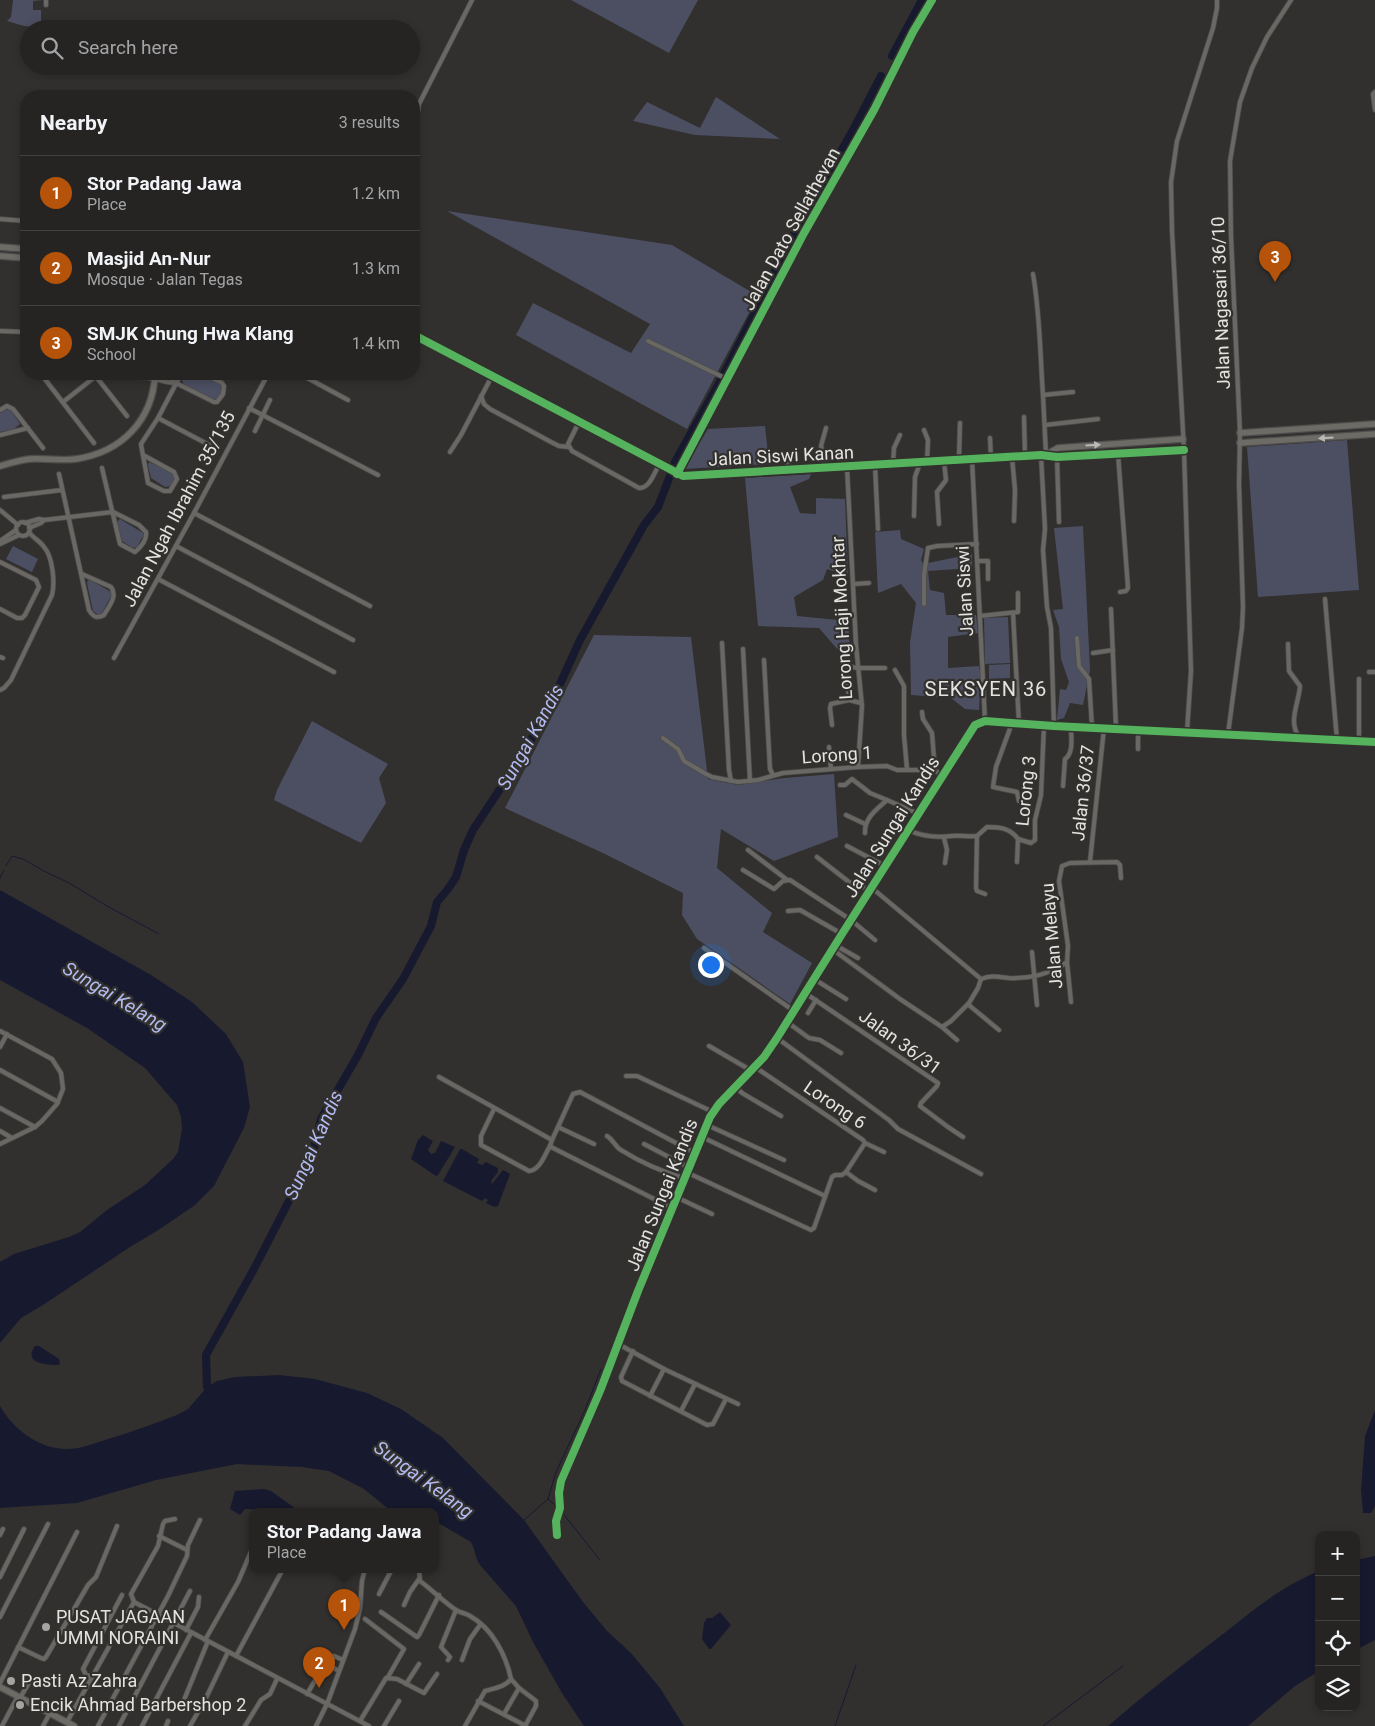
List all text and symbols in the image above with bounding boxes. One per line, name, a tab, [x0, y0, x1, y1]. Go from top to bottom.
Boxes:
search box	[20, 20, 420, 75]
icon: search	[38, 34, 66, 62]
text: Search here	[78, 36, 178, 59]
text: Nearby	[40, 111, 107, 135]
text: 3 results	[339, 113, 400, 132]
street label: Jalan Dato Sellathevan	[737, 144, 844, 314]
text: Stor Padang Jawa	[87, 172, 242, 195]
text: 1	[51, 184, 61, 203]
text: 1.2 km	[352, 184, 400, 203]
text: Place	[87, 195, 127, 214]
street label: Jalan Nagasari 36/10	[1207, 216, 1234, 390]
pin: 3	[1259, 241, 1291, 282]
text: Masjid An-Nur	[87, 247, 211, 270]
text: 2	[51, 259, 61, 278]
text: 1.3 km	[352, 259, 400, 278]
text: Mosque · Jalan Tegas	[87, 270, 243, 289]
text: SMJK Chung Hwa Klang	[87, 322, 294, 345]
text: 3	[51, 334, 61, 353]
text: 1.4 km	[352, 334, 400, 353]
text: School	[87, 345, 136, 364]
street label: Jalan Ngah Ibrahim 35/135	[118, 407, 239, 610]
one-way arrow	[1318, 434, 1334, 442]
street label: Jalan Siswi Kanan	[708, 441, 854, 470]
one-way arrow	[1086, 441, 1102, 449]
street label: Lorong Haji Mokhtar	[827, 536, 856, 700]
street label: Jalan Siswi	[952, 545, 977, 637]
district label: SEKSYEN 36	[925, 677, 1047, 701]
water label: Sungai Kandis	[492, 681, 569, 794]
street label: Lorong 1	[801, 742, 873, 767]
street label: Jalan 36/37	[1067, 744, 1098, 842]
street label: Jalan Sungai Kandis	[840, 752, 944, 901]
street label: Lorong 3	[1011, 755, 1040, 827]
street label: Jalan Melayu	[1036, 882, 1067, 990]
your location	[698, 952, 724, 978]
water label: Sungai Kelang	[59, 956, 171, 1036]
street label: Jalan 36/31	[855, 1005, 945, 1078]
street label: Lorong 6	[800, 1076, 870, 1133]
water label: Sungai Kandis	[279, 1087, 348, 1203]
street label: Jalan Sungai Kandis	[621, 1116, 702, 1274]
water label: Sungai Kelang	[370, 1436, 478, 1523]
popup	[249, 1508, 439, 1573]
text: Stor Padang Jawa	[267, 1520, 421, 1543]
map controls	[1315, 1531, 1360, 1711]
button: +	[1315, 1531, 1360, 1576]
text: Place	[267, 1543, 306, 1562]
button: −	[1315, 1576, 1360, 1621]
pin: 1	[328, 1589, 360, 1630]
place label: PUSAT JAGAAN UMMI NORAINI	[56, 1606, 185, 1648]
marker: PUSAT JAGAAN UMMI NORAINI	[40, 1621, 52, 1633]
button: locate	[1315, 1621, 1360, 1666]
pin: 2	[303, 1647, 335, 1688]
button: layers	[1315, 1666, 1360, 1711]
place label: Pasti Az Zahra	[21, 1670, 137, 1691]
marker: Pasti Az Zahra	[5, 1675, 17, 1687]
place label: Encik Ahmad Barbershop 2	[30, 1694, 246, 1715]
marker: Encik Ahmad Barbershop 2	[14, 1699, 26, 1711]

